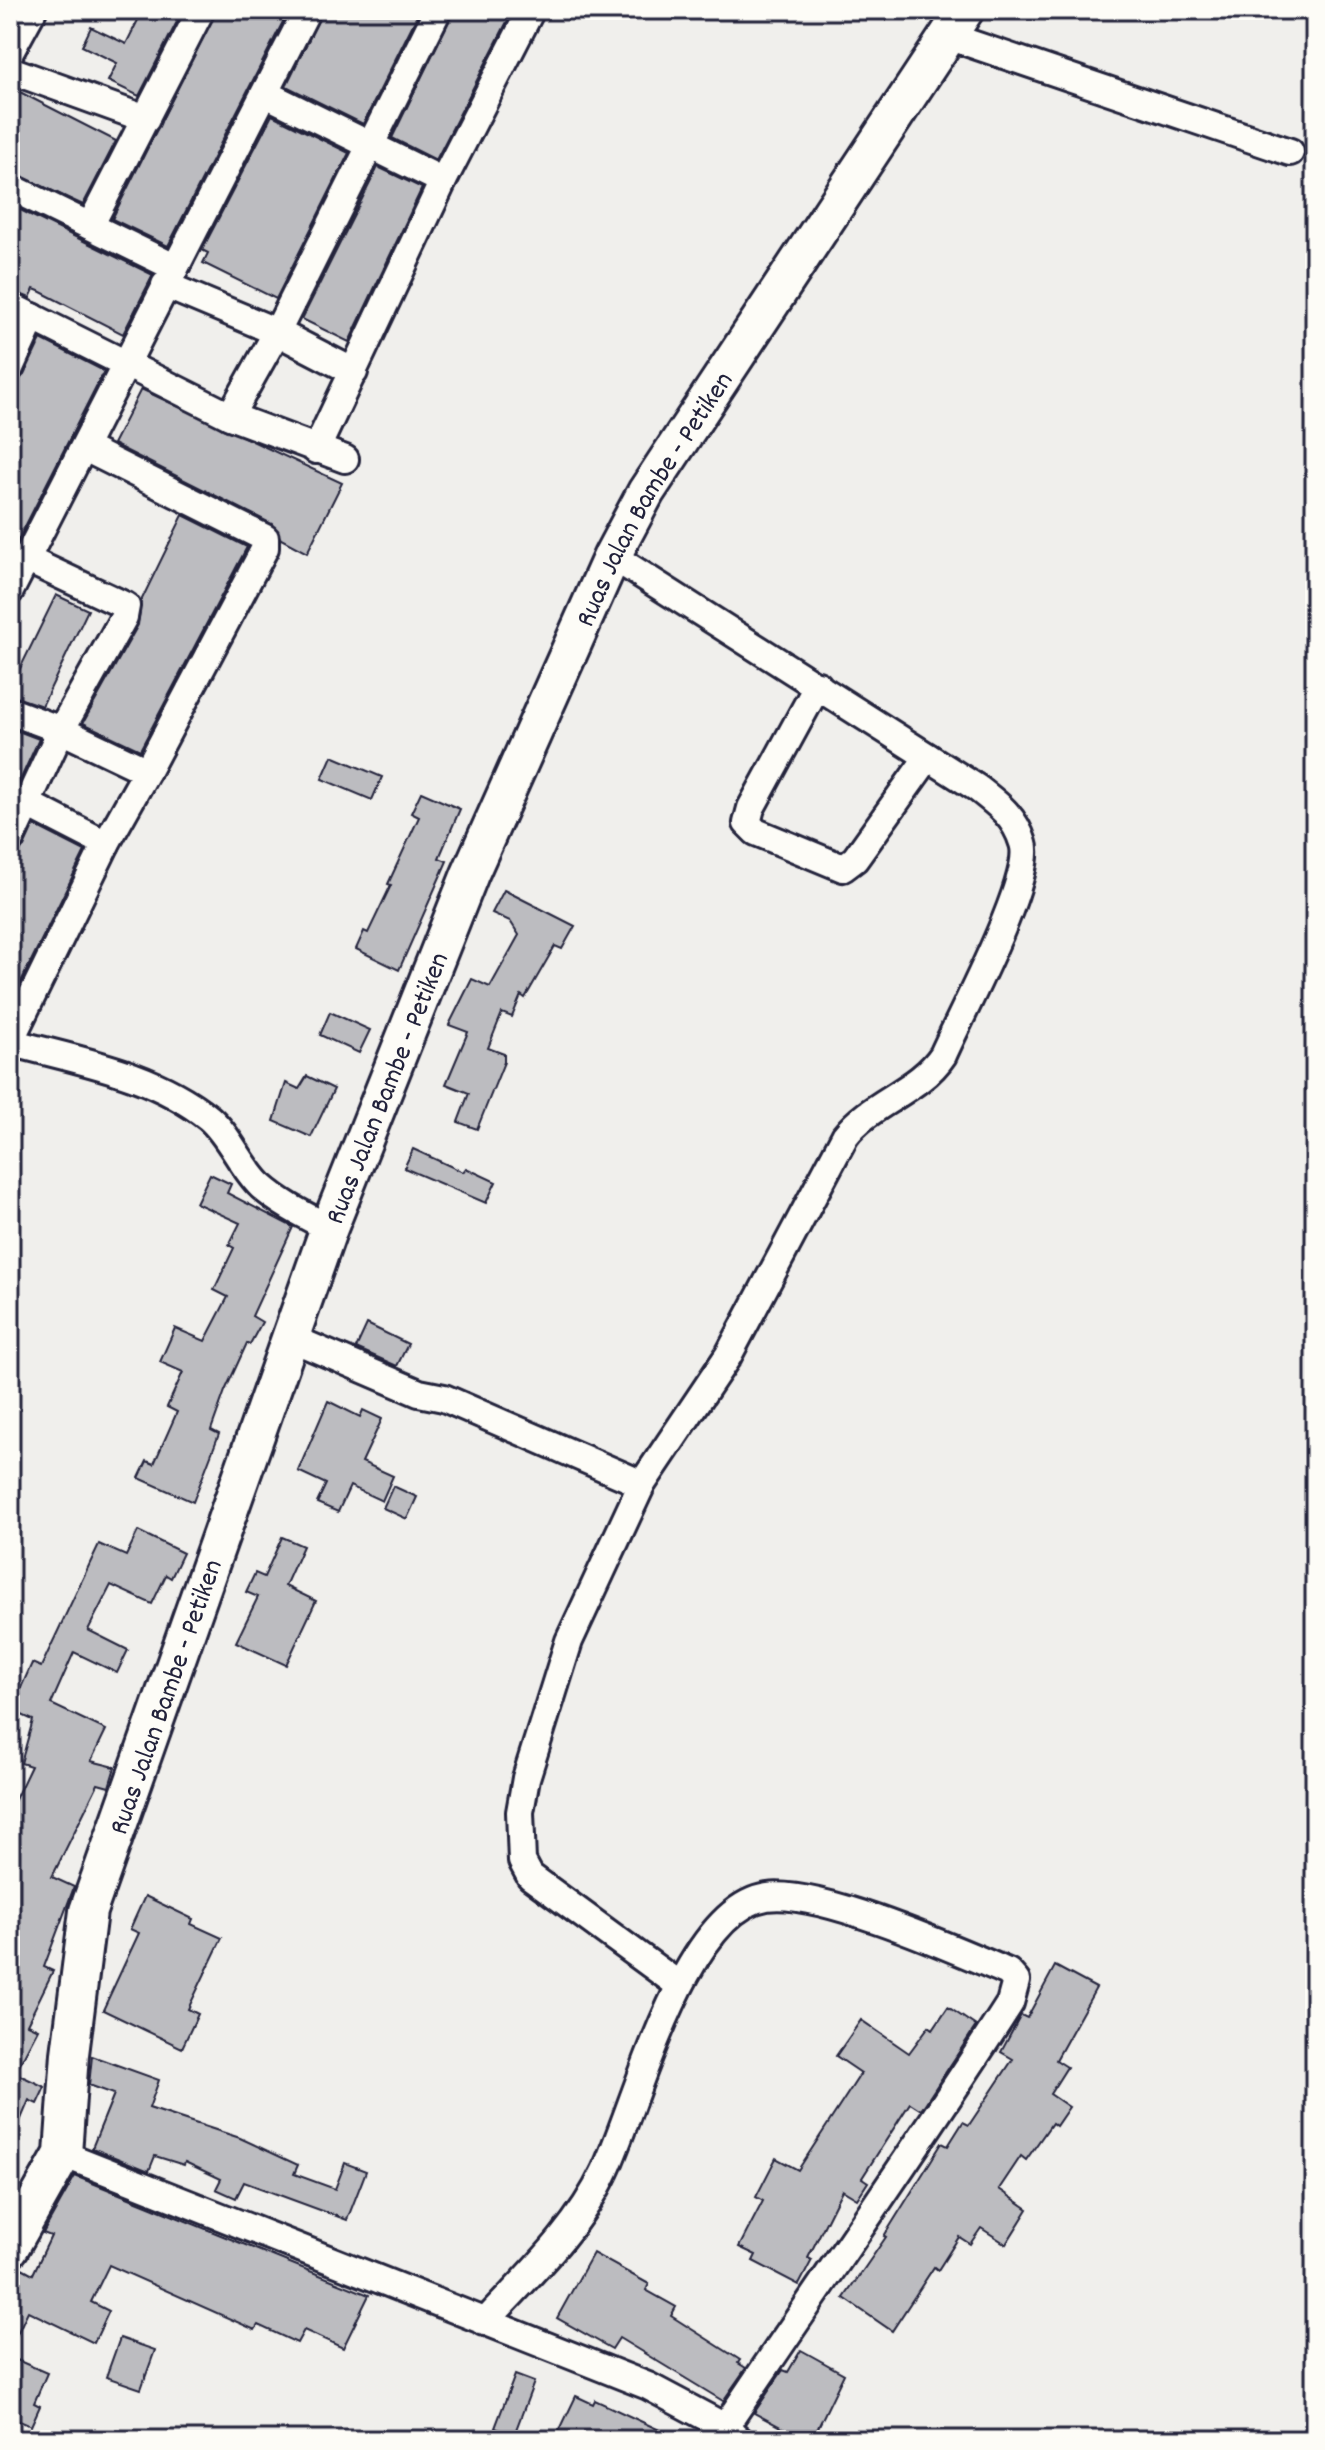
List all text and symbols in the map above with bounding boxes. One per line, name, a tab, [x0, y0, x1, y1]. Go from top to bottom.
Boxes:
street label: Ruas Jalan Bambe - Petiken	[568, 365, 745, 634]
street label: Ruas Jalan Bambe - Petiken	[318, 947, 462, 1231]
street label: Ruas Jalan Bambe - Petiken	[101, 1555, 235, 1841]

